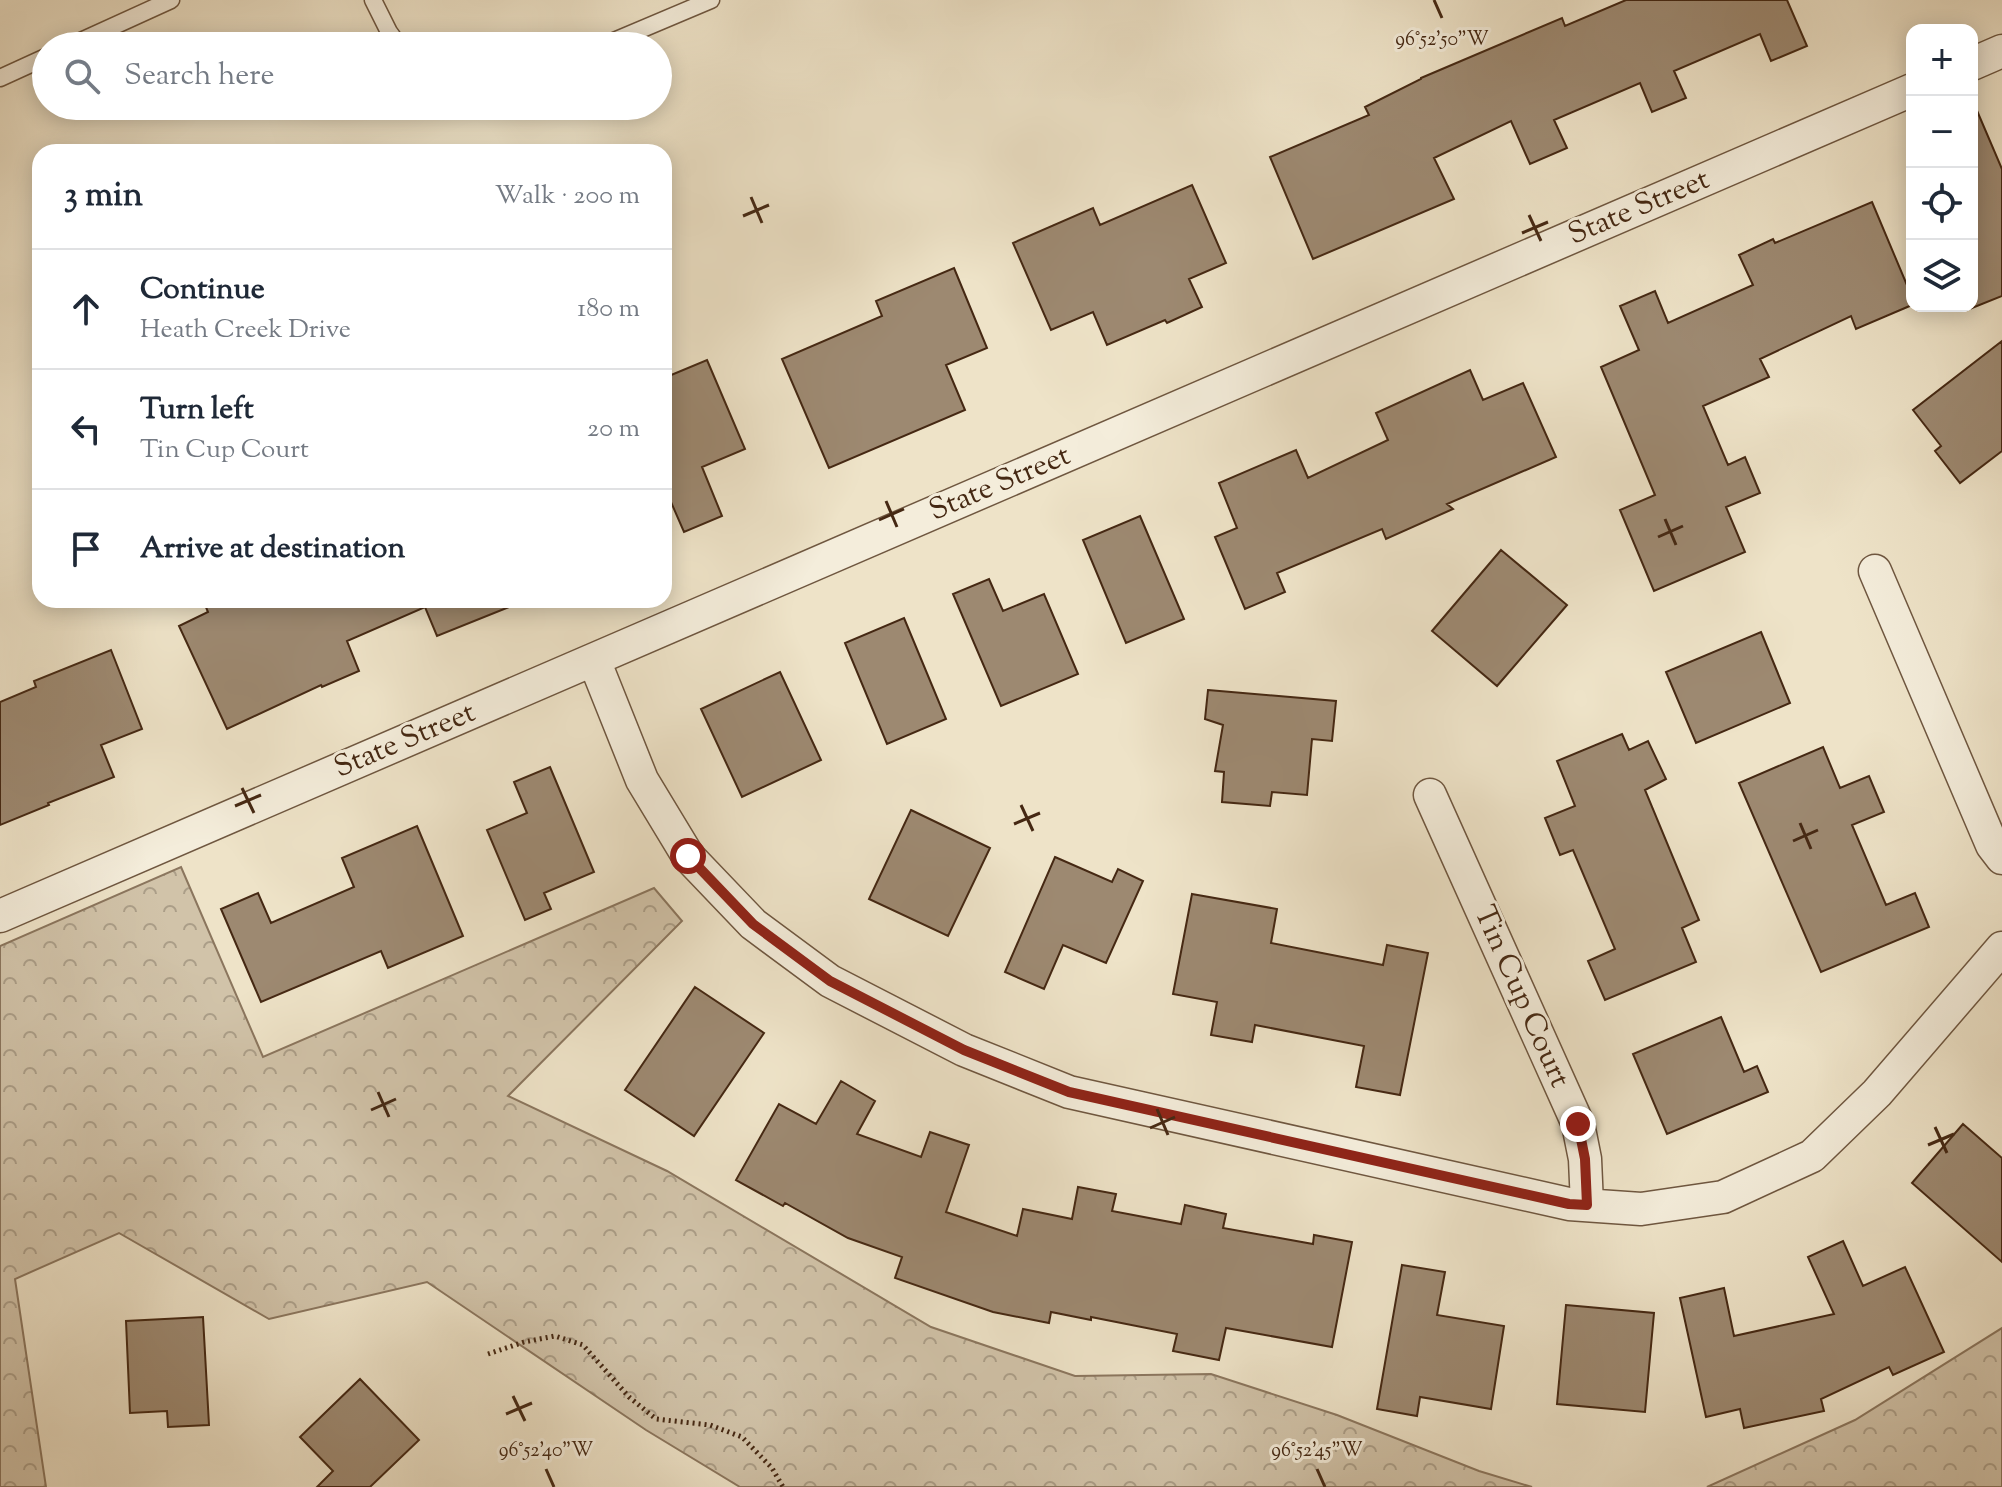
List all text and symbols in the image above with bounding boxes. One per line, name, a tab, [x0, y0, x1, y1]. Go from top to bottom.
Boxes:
map controls	[1906, 24, 1978, 312]
button: +	[1906, 24, 1978, 96]
text: 96°52'50"W	[1395, 26, 1489, 55]
search box	[32, 32, 672, 120]
icon: search	[60, 54, 104, 98]
text: Search here	[124, 55, 274, 98]
button: −	[1906, 96, 1978, 168]
street label: State Street	[1562, 159, 1716, 257]
button: locate	[1906, 168, 1978, 240]
text: 3 min	[64, 172, 143, 221]
text: Walk · 200 m	[495, 178, 640, 215]
button: layers	[1906, 240, 1978, 312]
text: Continue	[140, 269, 265, 312]
icon: ahead	[64, 287, 108, 331]
text: 180 m	[577, 291, 640, 328]
text: Heath Creek Drive	[140, 312, 351, 349]
text: Turn left	[140, 389, 254, 432]
icon: left	[64, 407, 108, 451]
text: 20 m	[587, 411, 640, 448]
text: Tin Cup Court	[140, 432, 309, 469]
street label: State Street	[923, 435, 1077, 533]
icon: arrive	[64, 527, 108, 571]
text: Arrive at destination	[140, 528, 405, 571]
street label: State Street	[328, 692, 482, 790]
route start	[670, 838, 706, 874]
street label: Tin Cup Court	[1462, 899, 1580, 1095]
route end	[1560, 1106, 1596, 1142]
text: 96°52'40"W	[499, 1437, 593, 1466]
text: 96°52'45"W	[1271, 1437, 1363, 1466]

